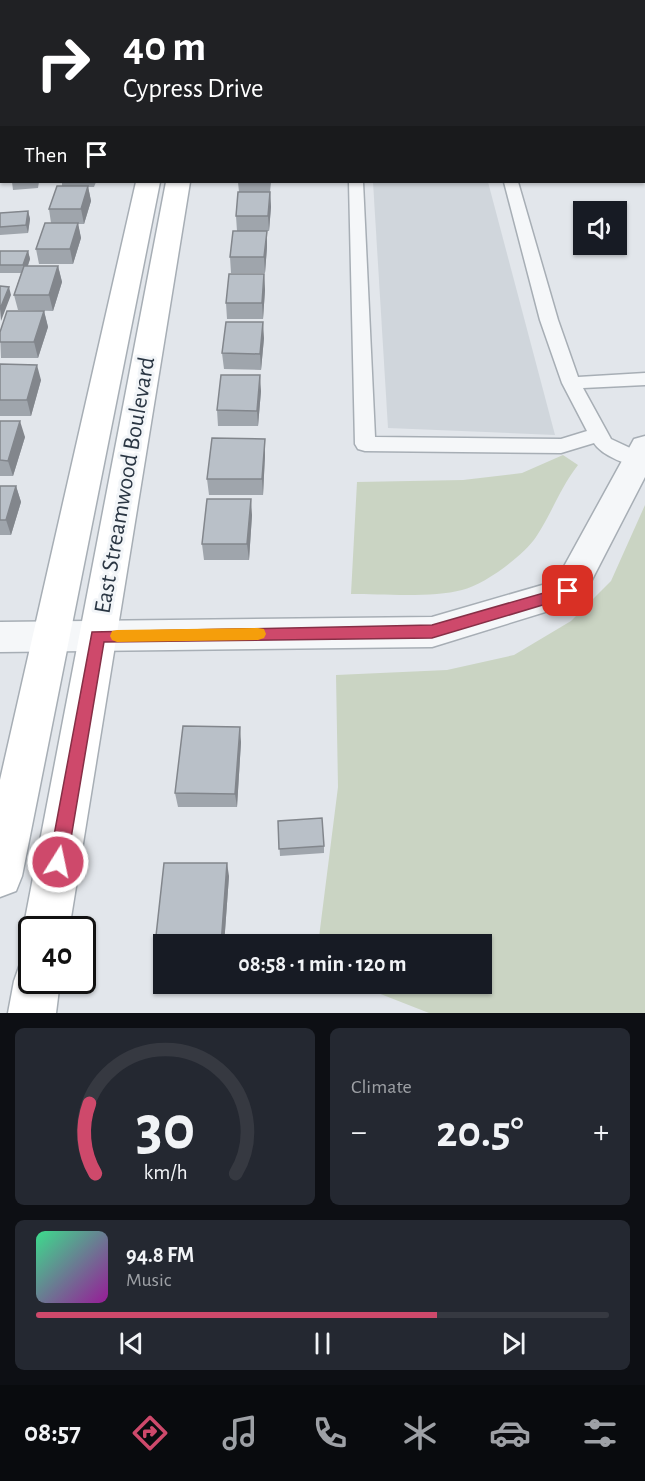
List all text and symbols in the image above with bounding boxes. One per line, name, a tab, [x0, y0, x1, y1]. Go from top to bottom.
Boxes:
icon: right	[24, 24, 102, 102]
text: 40 m	[123, 26, 206, 68]
text: Cypress Drive	[123, 75, 264, 102]
icon: arrive	[80, 138, 113, 171]
text: Then	[24, 144, 68, 166]
map controls	[573, 201, 627, 255]
button: sound	[573, 201, 627, 255]
street label: East Streamwood Boulevard	[91, 355, 159, 615]
pin	[542, 565, 593, 616]
icon: arrive	[551, 574, 584, 607]
position arrow	[26, 830, 90, 894]
speed limit sign: 40	[18, 916, 96, 994]
text: 08:58 · 1 min · 120 m	[238, 953, 407, 975]
text: Climate	[351, 1077, 412, 1097]
text: 30	[135, 1098, 195, 1160]
text: 20.5°	[436, 1110, 524, 1155]
text: −	[351, 1116, 367, 1149]
text: +	[593, 1116, 609, 1149]
text: km/h	[143, 1162, 187, 1183]
text: 94.8 FM	[126, 1244, 194, 1266]
text: Music	[126, 1270, 172, 1290]
icon: previous	[115, 1327, 148, 1360]
icon: pause	[306, 1327, 339, 1360]
icon: next	[497, 1327, 530, 1360]
icon: directions	[129, 1412, 171, 1454]
icon: music	[219, 1412, 261, 1454]
icon: phone	[309, 1412, 351, 1454]
icon: climate	[399, 1412, 441, 1454]
icon: car	[489, 1412, 531, 1454]
icon: filters	[579, 1412, 621, 1454]
text: 08:57	[24, 1419, 81, 1446]

